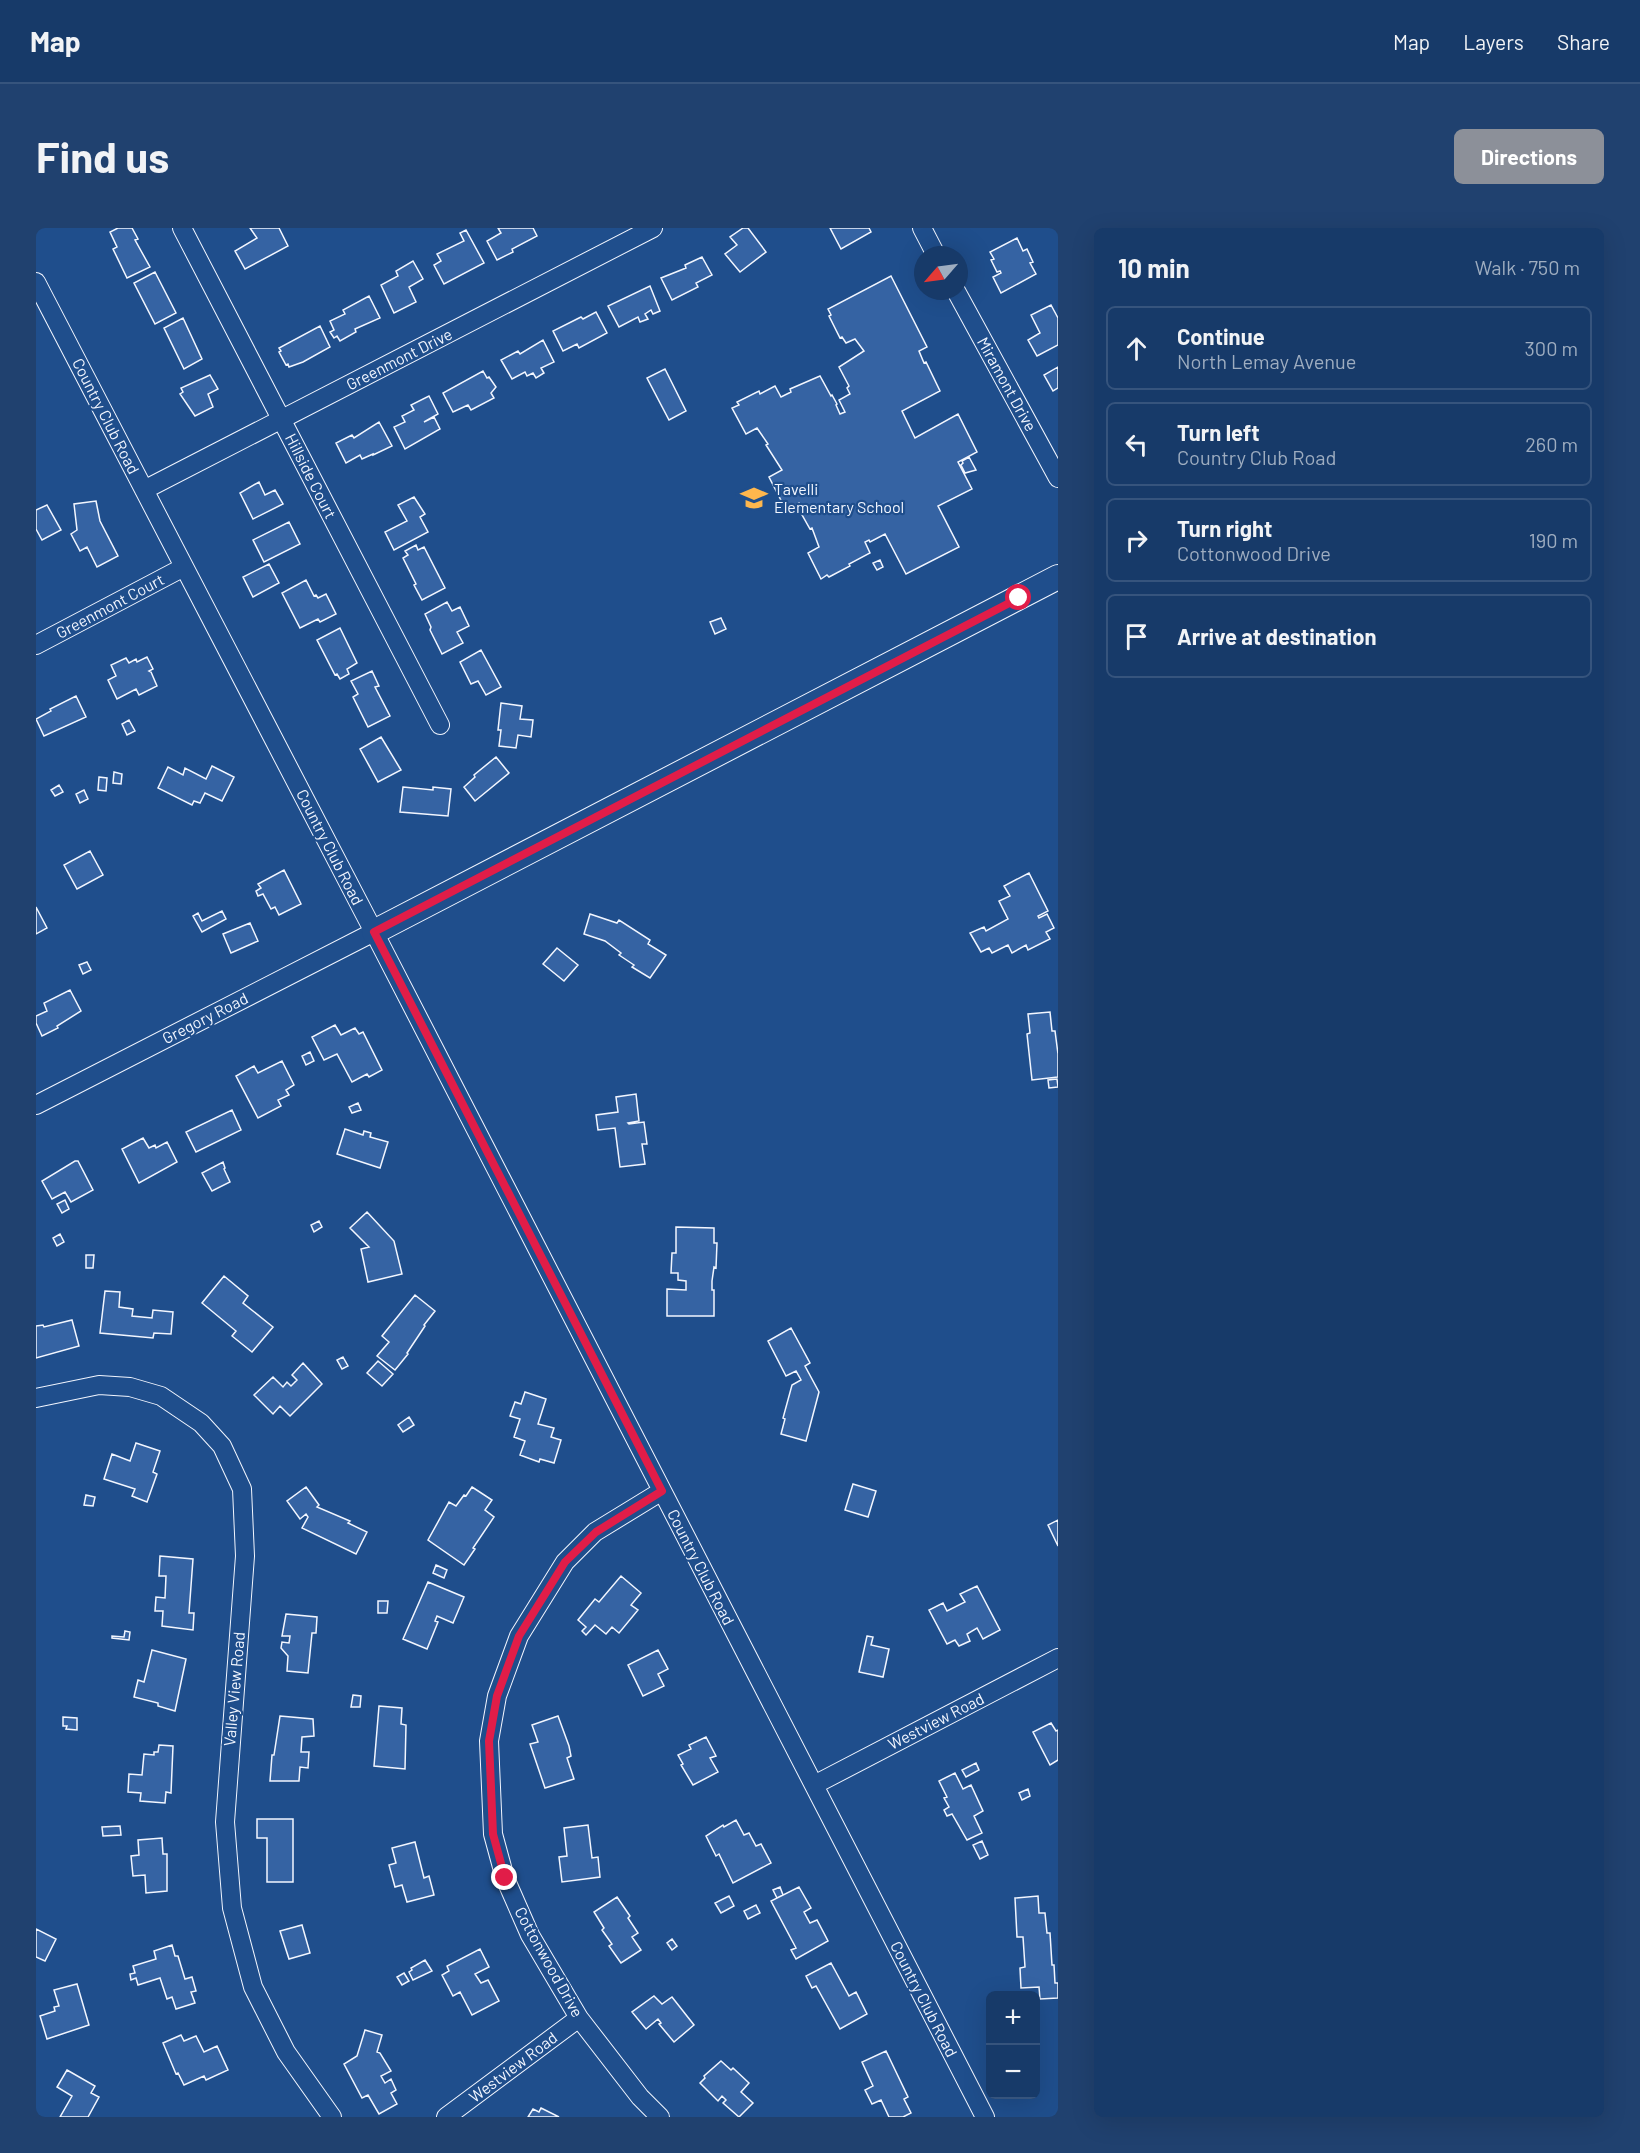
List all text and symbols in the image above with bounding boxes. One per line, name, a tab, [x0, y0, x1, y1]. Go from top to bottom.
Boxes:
text: Map	[30, 24, 81, 58]
text: Map	[1393, 29, 1430, 54]
text: Layers	[1463, 29, 1524, 54]
text: Share	[1557, 29, 1610, 54]
button: Directions	[1454, 129, 1604, 184]
text: Find us	[36, 131, 169, 181]
north arrow	[914, 246, 968, 300]
text: 10 min	[1118, 252, 1190, 283]
text: Walk · 750 m	[1475, 255, 1580, 279]
text: Continue	[1177, 323, 1265, 349]
street label: Greenmont Drive	[343, 324, 455, 393]
icon: ahead	[1120, 332, 1153, 365]
street label: Miramont Drive	[974, 333, 1041, 434]
text: 300 m	[1525, 336, 1578, 360]
text: North Lemay Avenue	[1177, 349, 1356, 373]
street label: Country Club Road	[69, 355, 144, 477]
text: Turn left	[1177, 419, 1260, 445]
icon: left	[1120, 428, 1153, 461]
street label: Hillside Court	[282, 430, 341, 522]
text: 260 m	[1525, 432, 1578, 456]
text: Country Club Road	[1177, 445, 1336, 469]
place label: Tavelli Elementary School	[774, 479, 904, 516]
school or university icon: Tavelli Elementary School	[739, 483, 769, 513]
text: Turn right	[1177, 515, 1272, 541]
icon: right	[1120, 524, 1153, 557]
text: 190 m	[1529, 528, 1578, 552]
text: Cottonwood Drive	[1177, 541, 1331, 565]
street label: Greenmont Court	[53, 569, 167, 642]
route start	[1005, 584, 1031, 610]
icon: arrive	[1120, 620, 1153, 653]
text: Arrive at destination	[1177, 623, 1376, 649]
street label: Country Club Road	[293, 786, 368, 908]
street label: Gregory Road	[159, 988, 251, 1047]
street label: Country Club Road	[664, 1506, 739, 1628]
street label: Valley View Road	[219, 1631, 248, 1747]
street label: Westview Road	[885, 1688, 987, 1753]
route end	[491, 1864, 517, 1890]
street label: Cottonwood Drive	[511, 1903, 588, 2020]
street label: Country Club Road	[887, 1938, 962, 2060]
map controls	[986, 1991, 1040, 2099]
button: +	[986, 1991, 1040, 2045]
street label: Westview Road	[465, 2027, 560, 2106]
button: −	[986, 2045, 1040, 2099]

